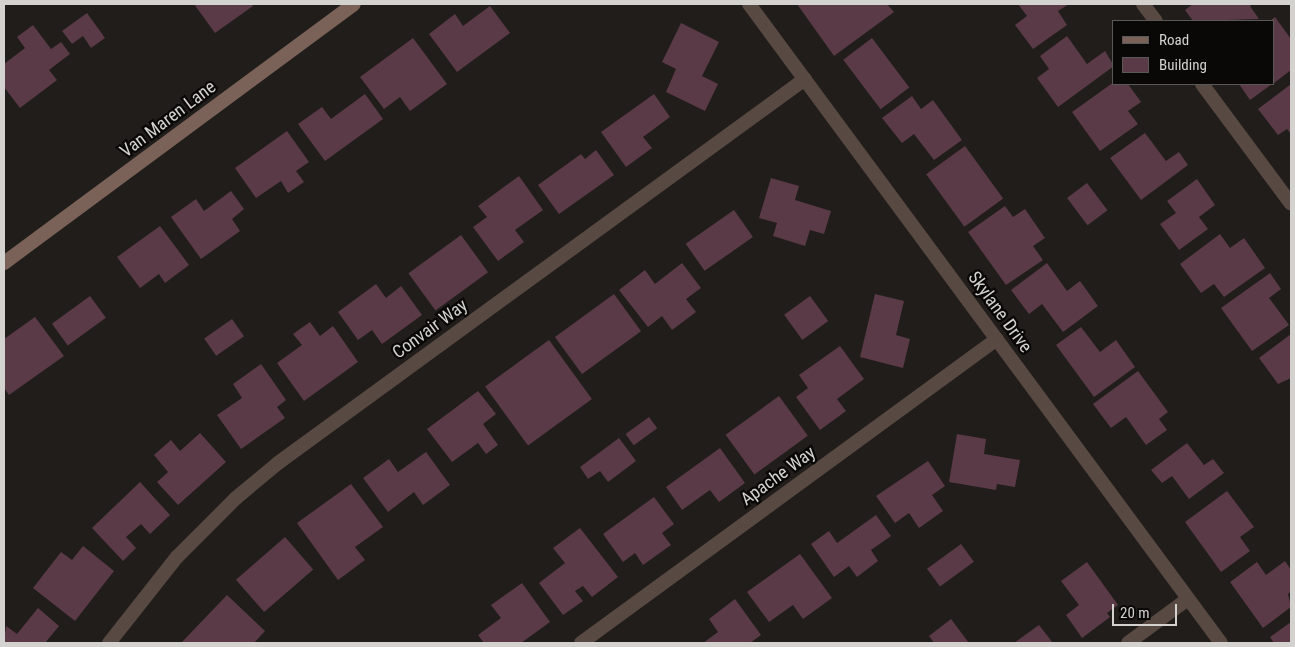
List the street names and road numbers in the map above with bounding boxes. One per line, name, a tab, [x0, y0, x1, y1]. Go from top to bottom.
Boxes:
street label: Van Maren Lane	[116, 76, 220, 162]
street label: Skylane Drive	[963, 267, 1037, 357]
street label: Convair Way	[388, 295, 472, 363]
street label: Apache Way	[737, 442, 819, 510]

